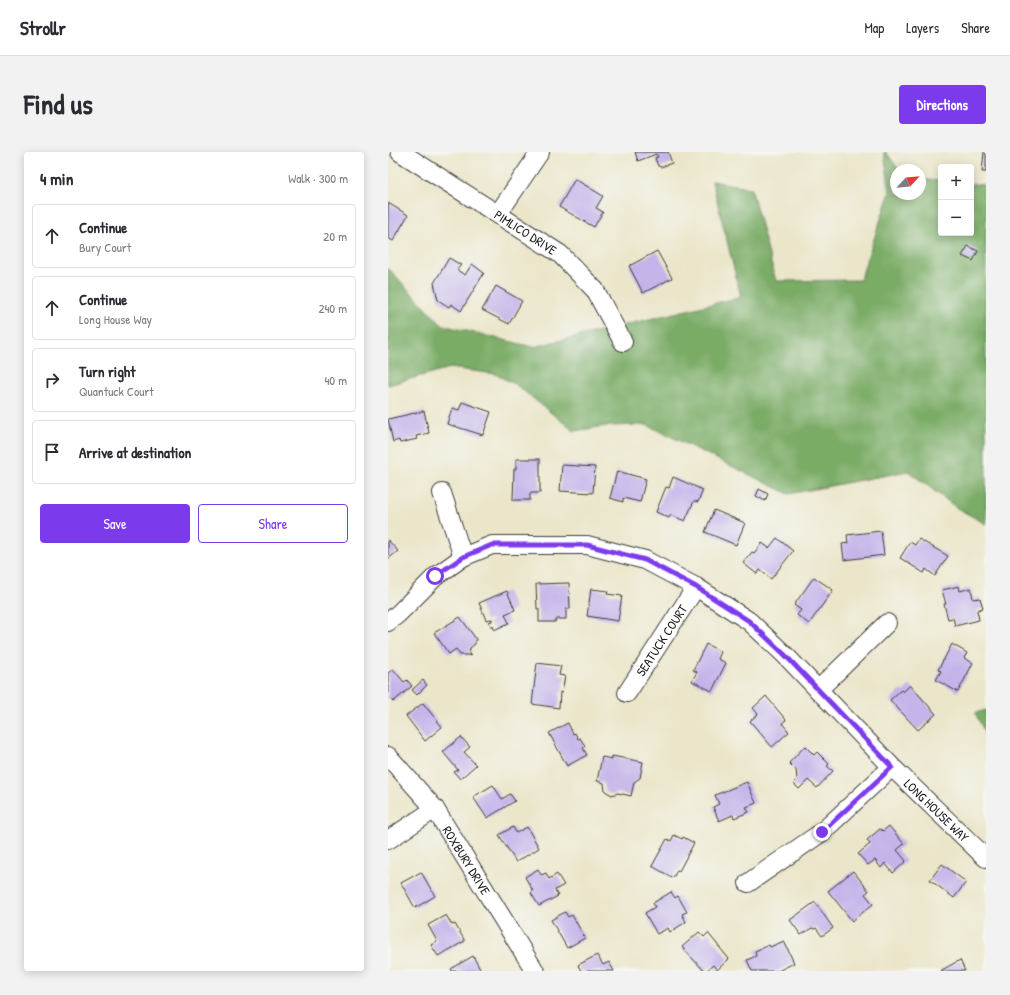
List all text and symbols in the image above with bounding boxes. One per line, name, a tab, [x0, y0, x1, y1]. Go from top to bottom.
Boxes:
text: Strollr	[20, 15, 66, 41]
text: Map	[864, 18, 884, 37]
text: Layers	[906, 18, 939, 37]
text: Share	[961, 18, 990, 37]
text: Find us	[24, 85, 93, 123]
button: Directions	[899, 85, 986, 124]
north arrow	[890, 164, 926, 200]
map controls	[938, 164, 974, 236]
button: +	[938, 164, 974, 200]
text: 4 min	[40, 167, 73, 190]
text: Walk · 300 m	[288, 169, 348, 187]
button: −	[938, 200, 974, 236]
street label: PIMLICO DRIVE	[491, 206, 560, 259]
text: Continue	[79, 217, 127, 238]
icon: ahead	[41, 225, 63, 247]
text: 20 m	[323, 227, 347, 245]
text: Bury Court	[79, 238, 131, 256]
text: Continue	[79, 289, 127, 310]
icon: ahead	[41, 297, 63, 319]
text: 240 m	[318, 299, 347, 317]
text: Long House Way	[79, 310, 152, 328]
text: Turn right	[79, 361, 135, 382]
icon: right	[41, 369, 63, 391]
text: 40 m	[324, 371, 347, 389]
text: Quantuck Court	[79, 382, 154, 400]
icon: arrive	[41, 441, 63, 463]
text: Arrive at destination	[79, 442, 191, 463]
button: Save	[40, 504, 190, 543]
button: Share	[198, 504, 348, 543]
route start	[426, 567, 444, 585]
street label: SEATUCK COURT	[632, 600, 692, 679]
street label: LONG HOUSE WAY	[900, 775, 973, 846]
street label: ROXBURY DRIVE	[439, 822, 495, 898]
route end	[813, 823, 831, 841]

